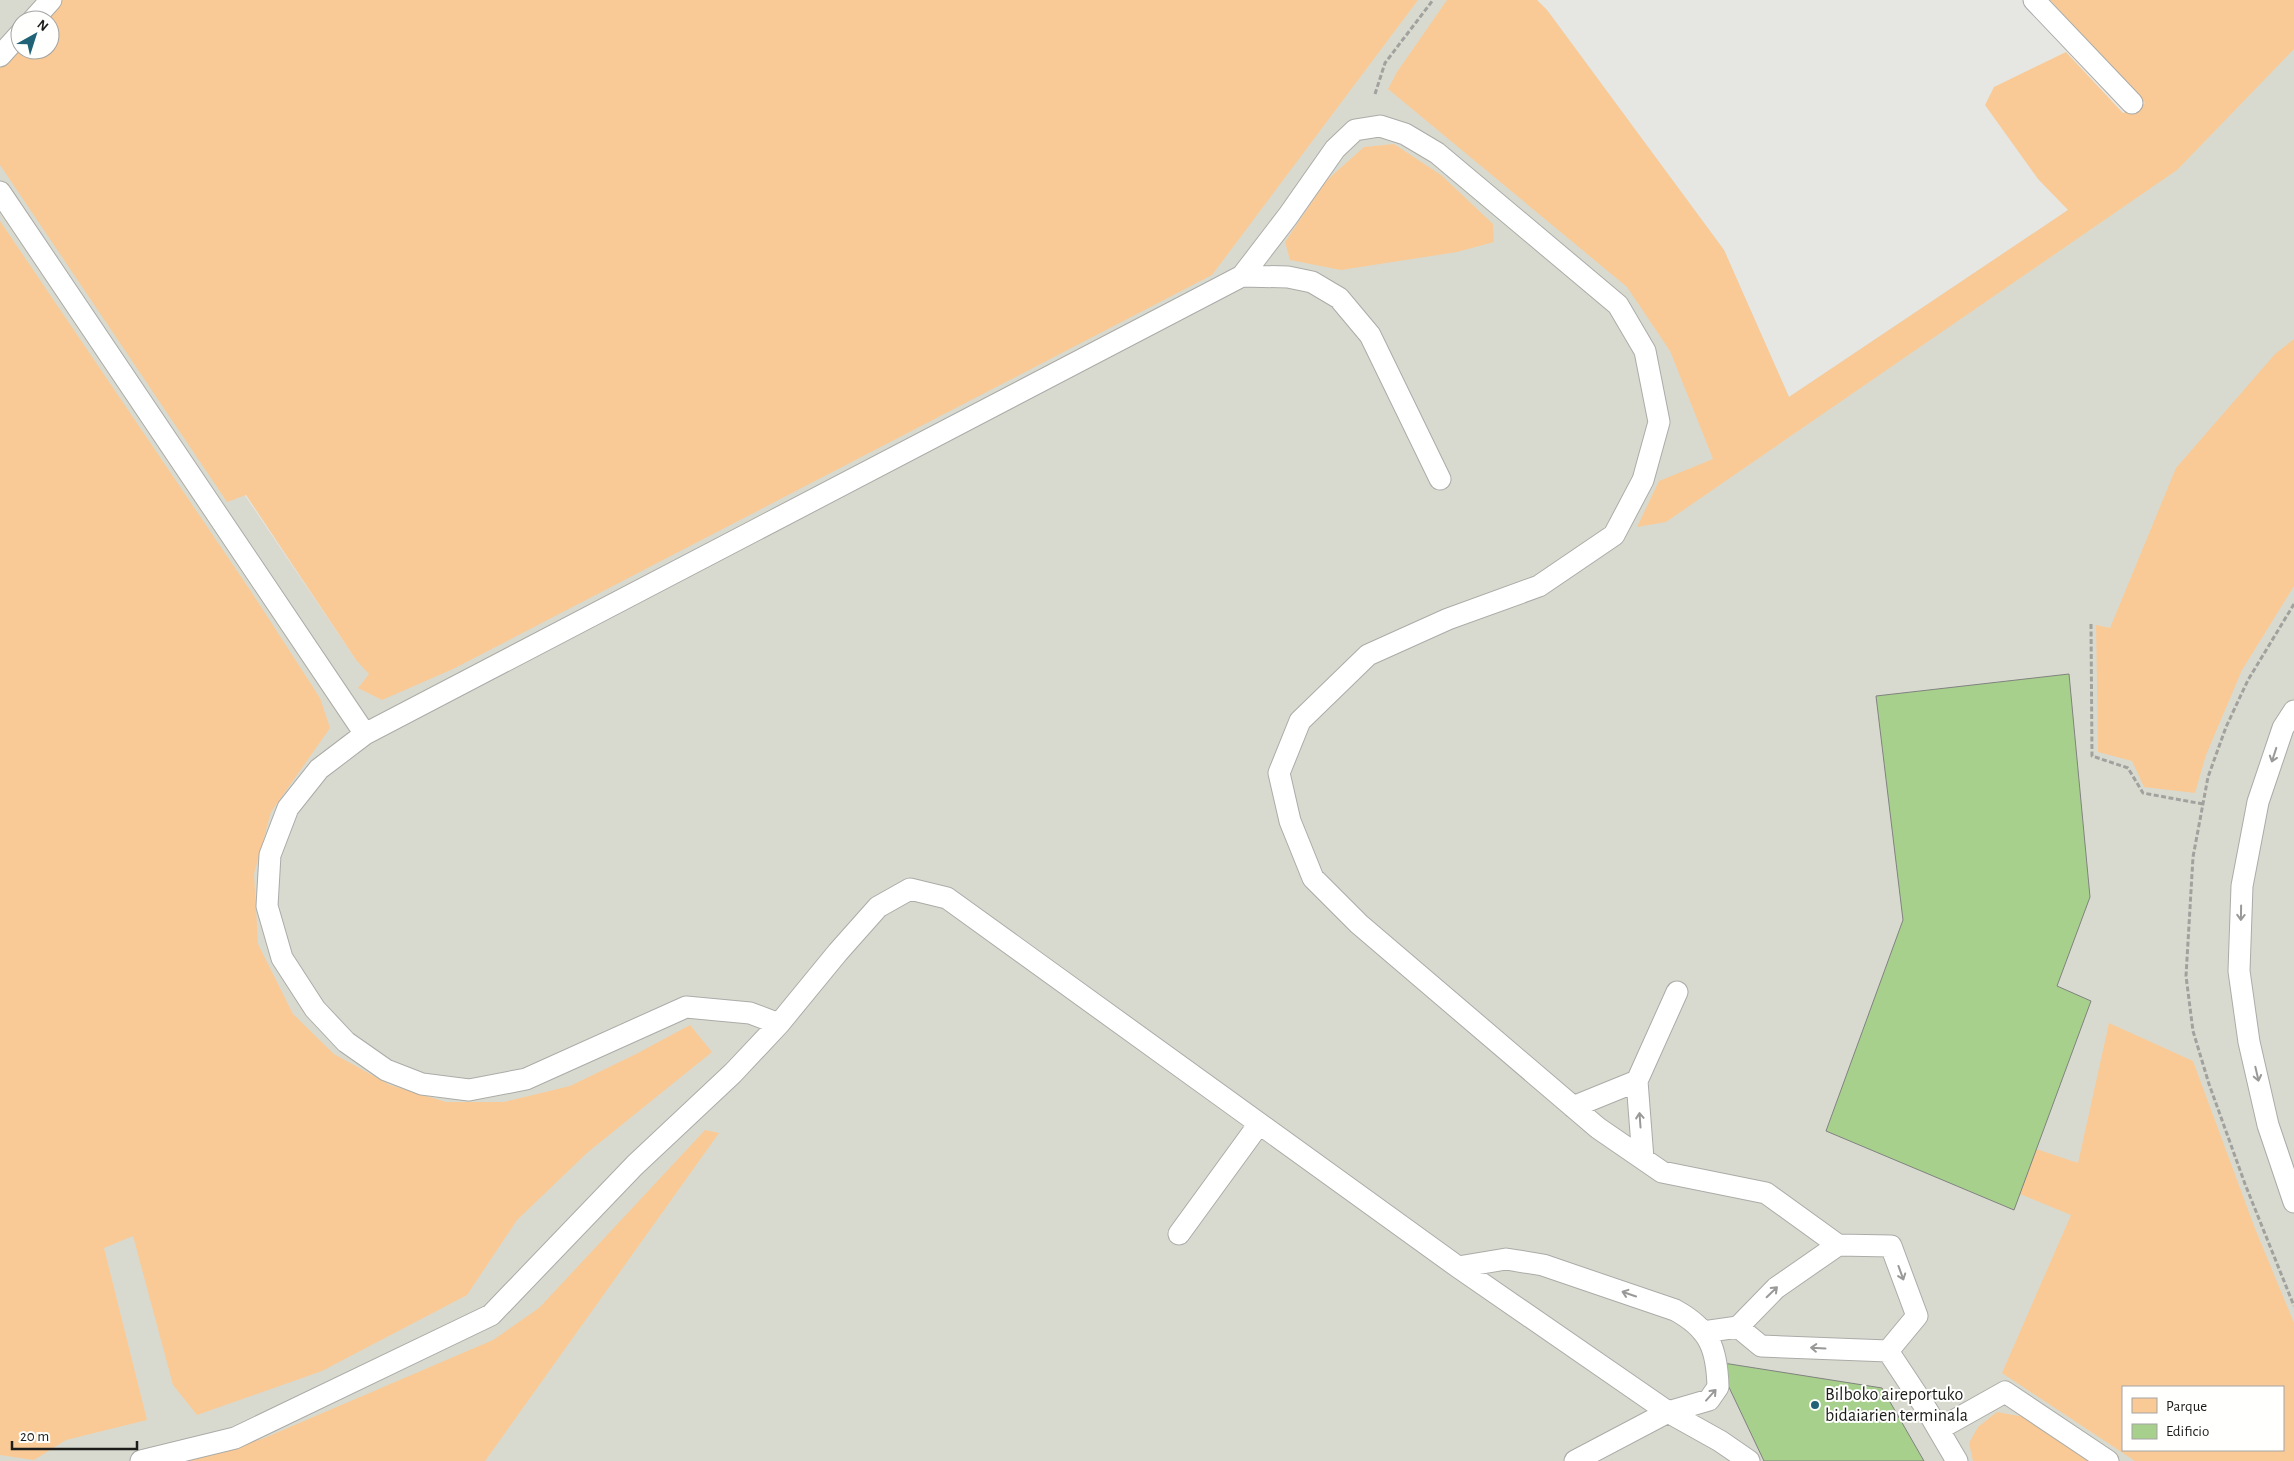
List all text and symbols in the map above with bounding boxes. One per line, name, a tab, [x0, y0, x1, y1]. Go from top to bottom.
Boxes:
north arrow	[10, 10, 60, 60]
text: N	[34, 17, 51, 34]
one-way arrow	[2269, 746, 2278, 762]
one-way arrow	[2236, 904, 2246, 921]
one-way arrow	[2252, 1066, 2262, 1082]
one-way arrow	[1635, 1112, 1645, 1128]
one-way arrow	[1897, 1264, 1906, 1280]
one-way arrow	[1766, 1286, 1779, 1298]
one-way arrow	[1622, 1289, 1637, 1298]
one-way arrow	[1810, 1344, 1826, 1353]
place label: Bilboko aireportuko bidaiarien terminala	[1825, 1386, 1968, 1425]
legend	[2122, 1386, 2284, 1451]
one-way arrow	[1706, 1388, 1717, 1401]
marker: Bilboko aireportuko bidaiarien terminala	[1809, 1399, 1821, 1411]
text: Parque	[2166, 1399, 2207, 1414]
scale bar	[12, 1418, 138, 1450]
text: Edificio	[2166, 1424, 2209, 1439]
text: 20 m	[20, 1429, 49, 1444]

